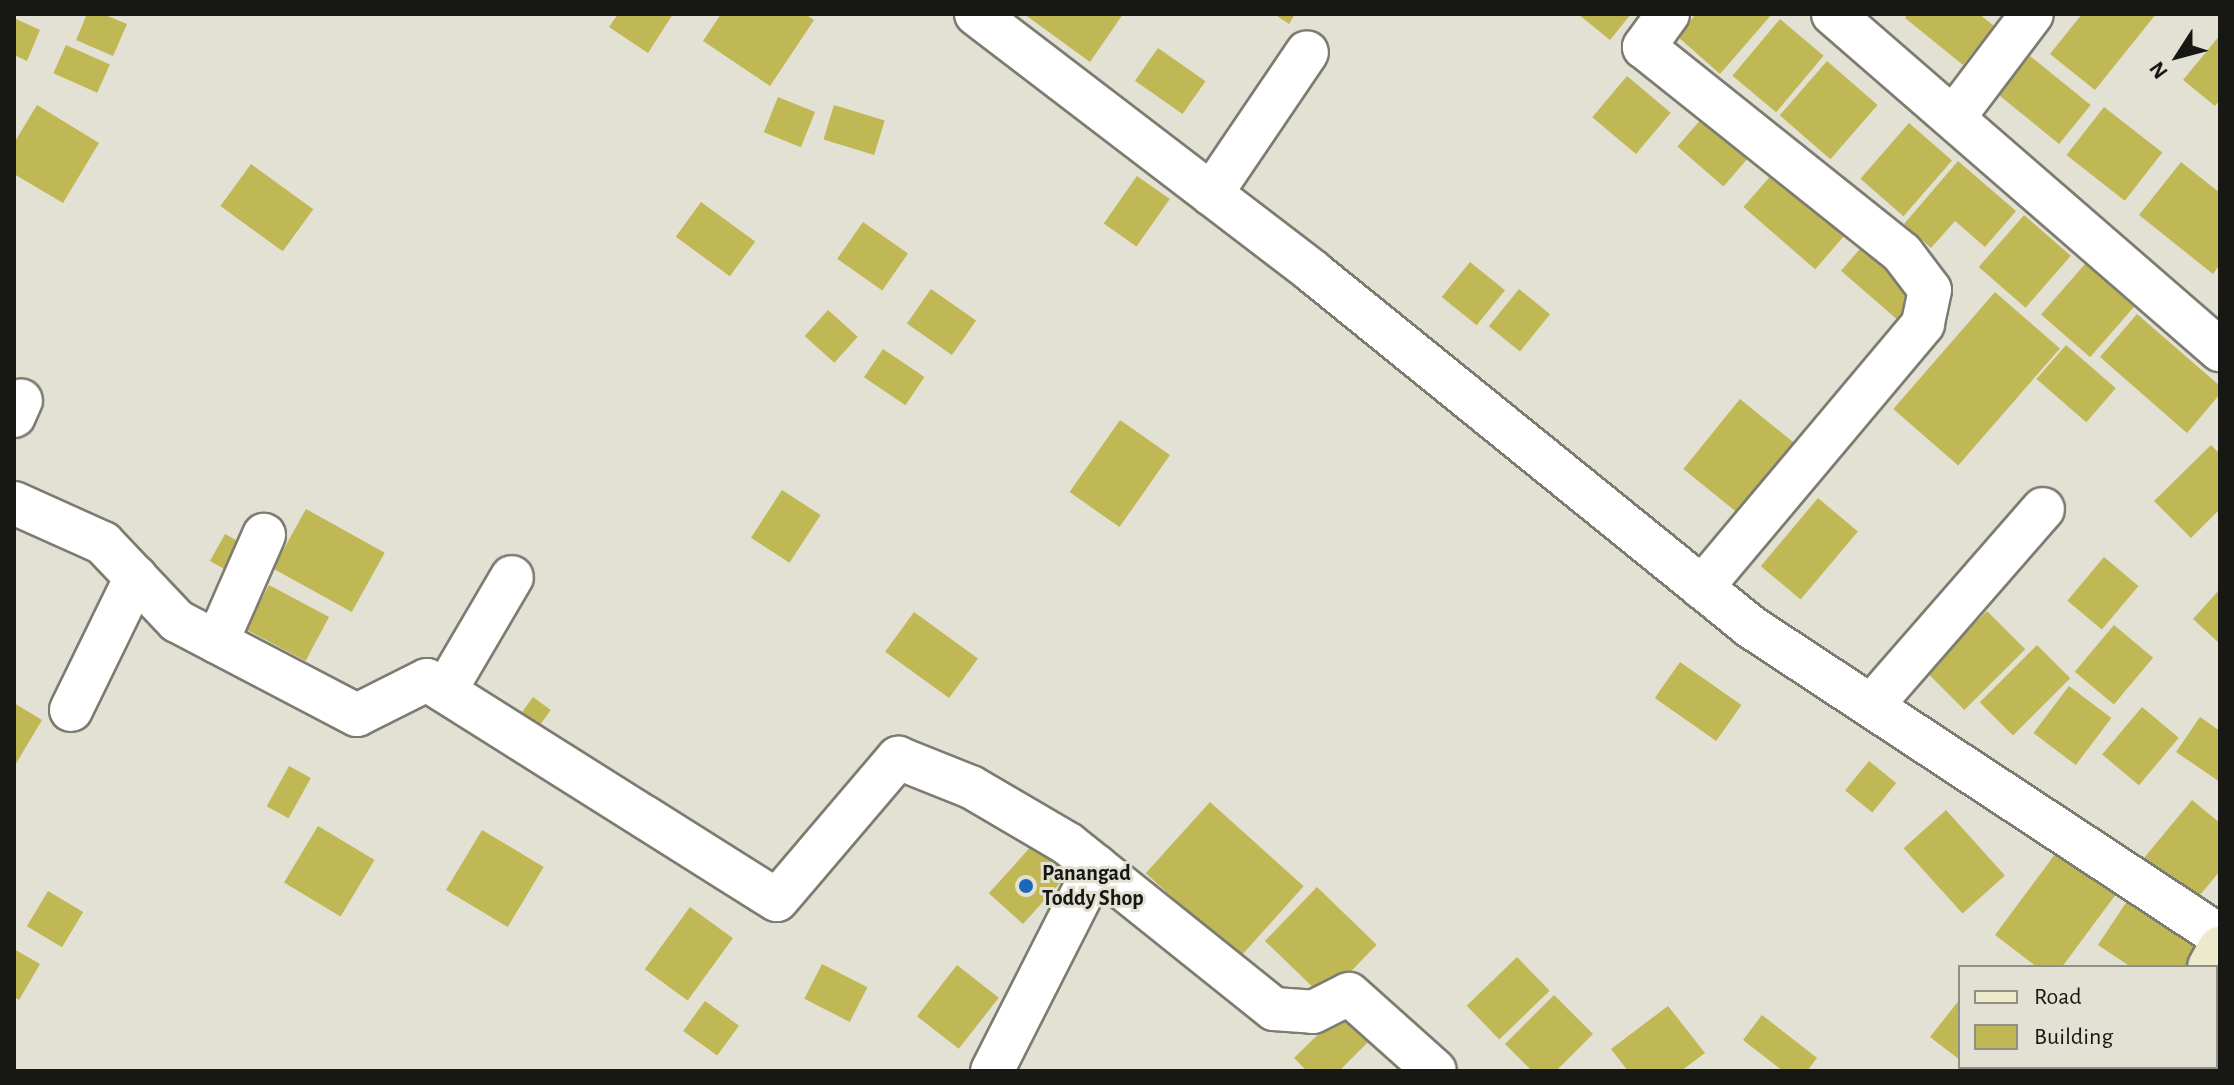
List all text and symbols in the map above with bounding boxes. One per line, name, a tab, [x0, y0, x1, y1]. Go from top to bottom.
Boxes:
north arrow	[2138, 16, 2218, 96]
text: N	[2145, 57, 2172, 83]
place label: Panangad Toddy Shop	[1042, 860, 1144, 912]
marker: Panangad Toddy Shop	[1017, 877, 1035, 895]
legend	[1958, 965, 2218, 1069]
text: Road	[2034, 985, 2082, 1009]
text: Building	[2034, 1025, 2113, 1049]

